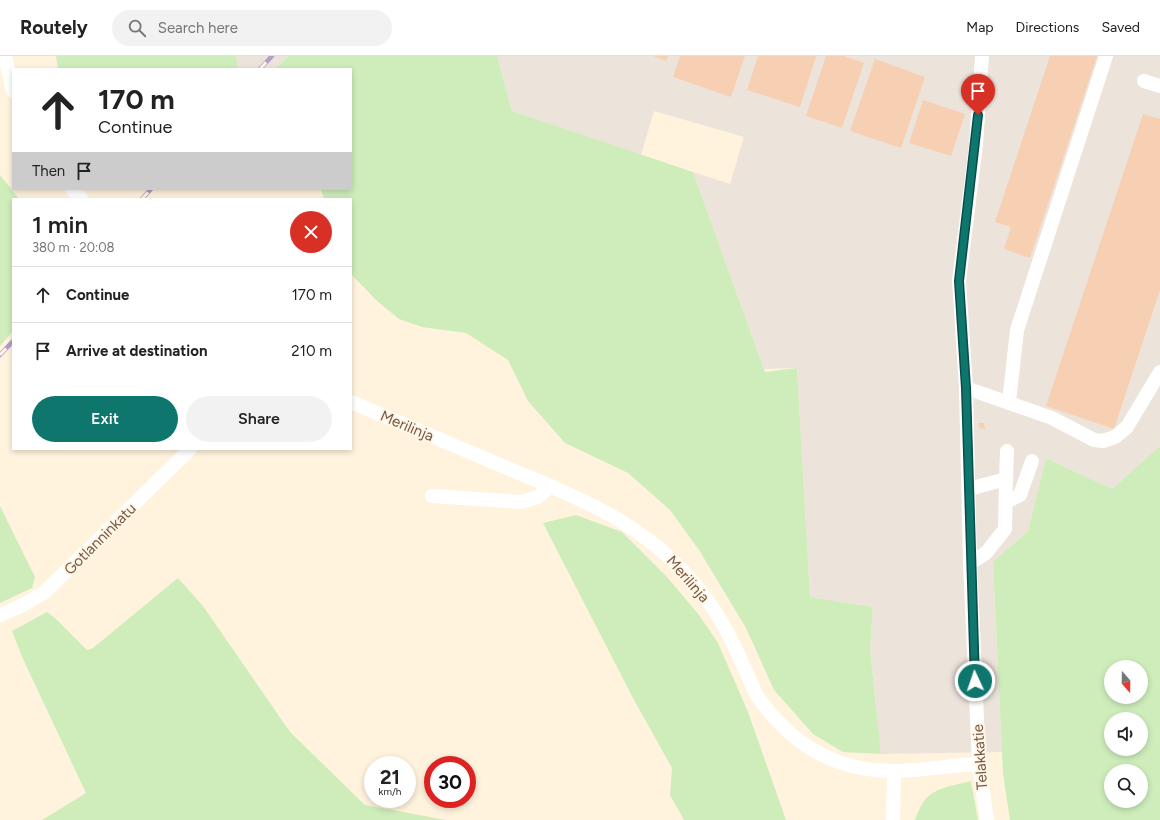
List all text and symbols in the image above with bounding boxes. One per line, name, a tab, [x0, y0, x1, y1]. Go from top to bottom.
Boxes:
search box	[112, 10, 392, 46]
text: Routely	[20, 16, 88, 39]
icon: search	[126, 17, 148, 39]
text: Search here	[158, 19, 238, 37]
text: Map	[966, 19, 994, 36]
text: Directions	[1016, 19, 1079, 36]
text: Saved	[1101, 19, 1140, 36]
pin	[961, 74, 995, 115]
icon: arrive	[967, 80, 989, 102]
text: 170 m	[98, 82, 175, 116]
icon: ahead	[32, 84, 84, 136]
text: Continue	[98, 116, 172, 138]
icon: arrive	[73, 160, 95, 182]
text: Then	[32, 162, 65, 180]
text: 1 min	[32, 210, 88, 239]
button: close	[290, 211, 332, 253]
text: 380 m · 20:08	[32, 240, 115, 255]
icon: ahead	[32, 284, 54, 306]
text: Continue	[66, 286, 129, 304]
text: 170 m	[292, 286, 332, 304]
icon: arrive	[32, 340, 54, 362]
text: Arrive at destination	[66, 342, 207, 360]
text: 210 m	[291, 342, 332, 360]
button: Exit	[32, 396, 178, 442]
button: Share	[186, 396, 332, 442]
street label: Merilinja	[378, 407, 436, 445]
street label: Gotlanninkatu	[60, 499, 140, 579]
street label: Merilinja	[663, 552, 713, 606]
position arrow	[954, 660, 996, 702]
north arrow	[1104, 660, 1148, 704]
map controls	[1104, 660, 1148, 808]
button: sound	[1104, 712, 1148, 756]
street label: Telakkatie	[969, 724, 991, 790]
speed limit sign: 30	[424, 756, 476, 808]
button: search	[1104, 764, 1148, 808]
text: 21	[380, 765, 400, 789]
text: km/h	[379, 785, 401, 798]

